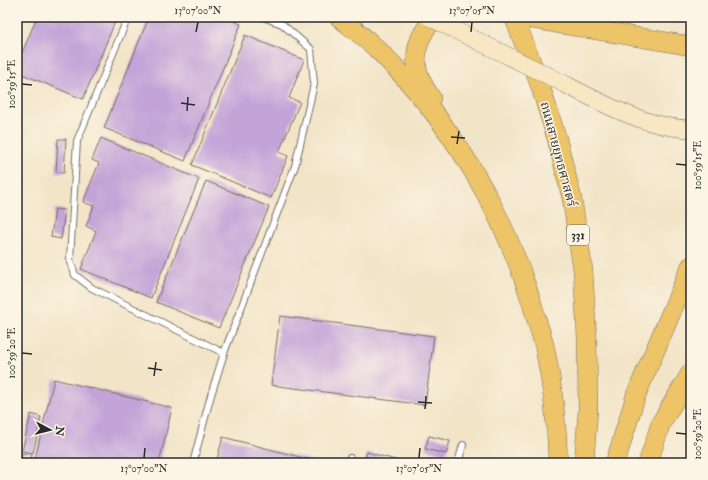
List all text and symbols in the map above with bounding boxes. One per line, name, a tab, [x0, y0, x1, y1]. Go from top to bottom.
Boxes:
text: 13°07'00"N	[175, 5, 221, 17]
text: 13°07'05"N	[449, 5, 495, 17]
text: 100°59'15"E	[6, 60, 18, 108]
street label: ถนนสายยุทธศาสตร์	[536, 100, 580, 209]
text: 100°59'15"E	[692, 141, 704, 189]
road number: 331	[567, 225, 589, 245]
text: 100°59'20"E	[6, 327, 18, 379]
text: 100°59'20"E	[692, 408, 704, 460]
north arrow	[30, 410, 70, 450]
text: N	[52, 424, 67, 438]
text: 13°07'00"N	[121, 463, 167, 475]
text: 13°07'05"N	[396, 463, 442, 475]

